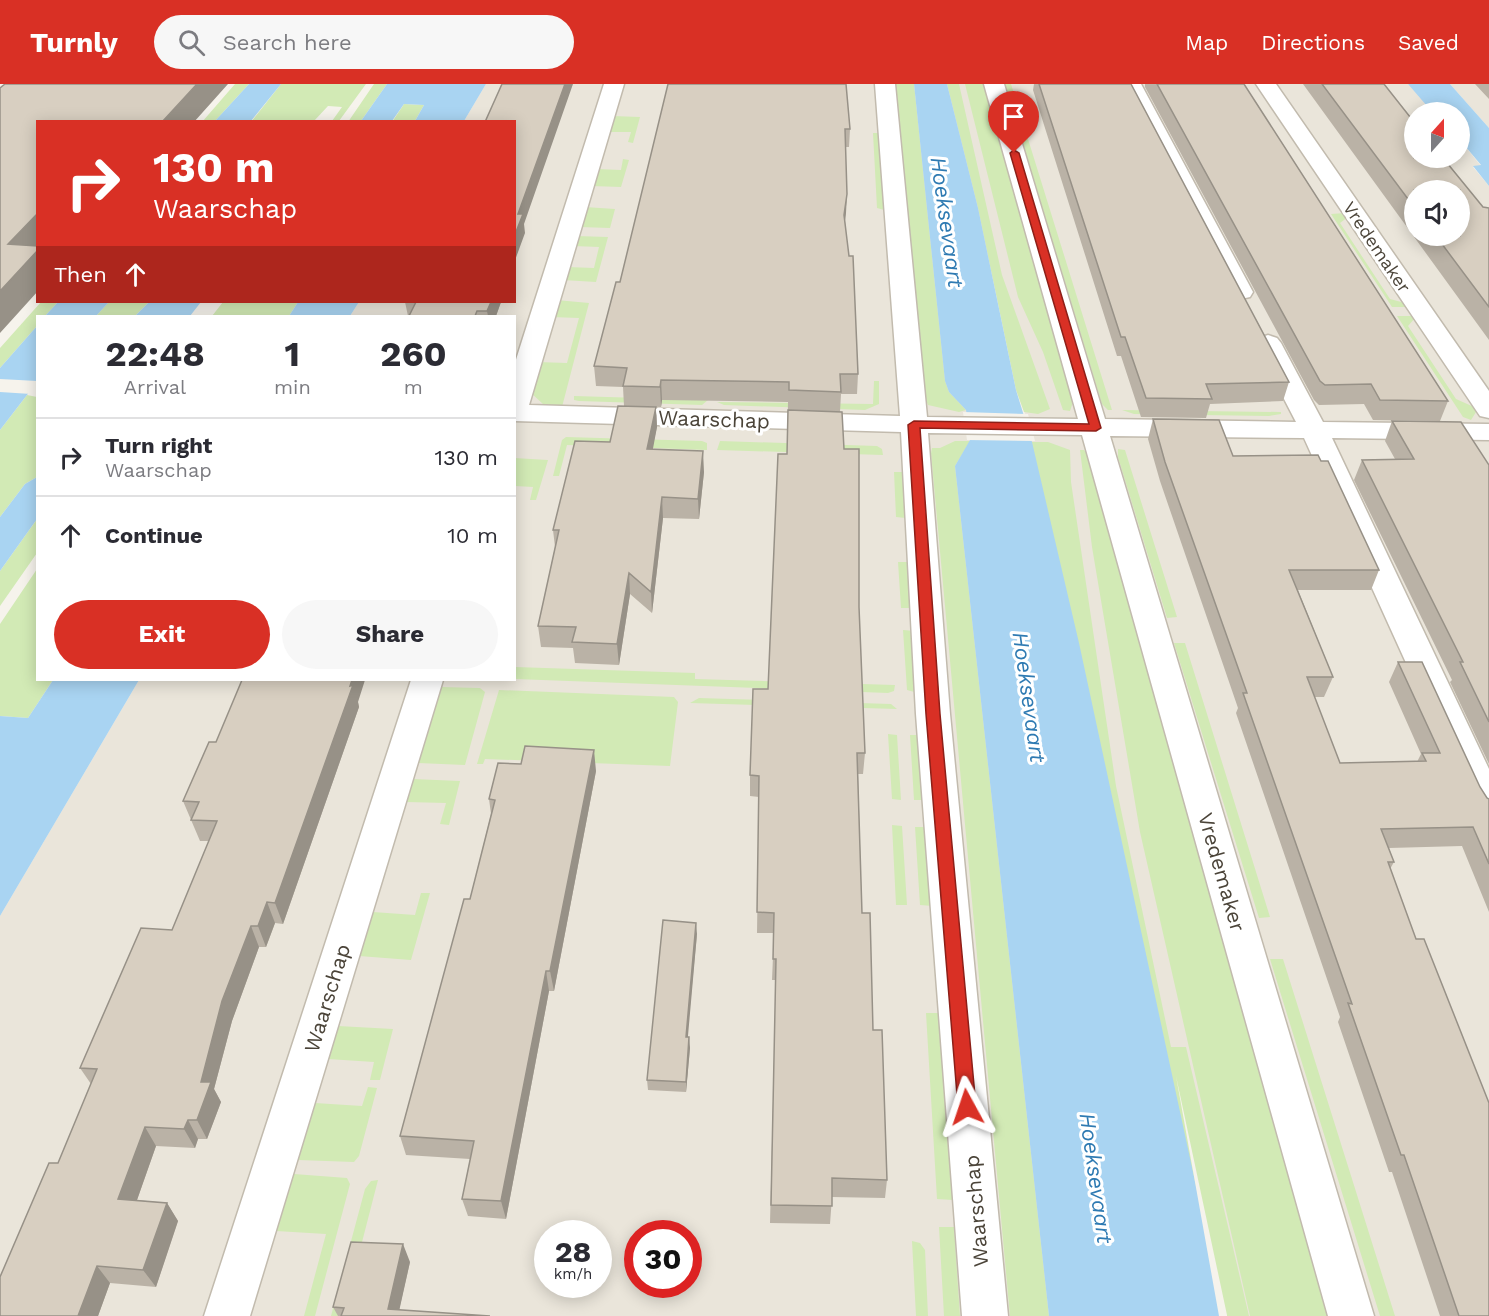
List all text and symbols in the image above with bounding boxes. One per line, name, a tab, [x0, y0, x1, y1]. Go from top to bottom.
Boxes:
search box	[154, 15, 574, 69]
text: Turnly	[30, 26, 118, 59]
icon: search	[175, 26, 208, 59]
text: Search here	[223, 30, 352, 55]
text: Map	[1185, 30, 1228, 55]
text: Directions	[1261, 30, 1365, 55]
text: Saved	[1398, 30, 1459, 55]
pin	[988, 91, 1039, 153]
icon: arrive	[997, 100, 1030, 133]
north arrow	[1404, 102, 1470, 168]
map controls	[1404, 102, 1470, 246]
text: 130 m	[153, 143, 275, 192]
icon: right	[54, 144, 132, 222]
water label: Hoeksevaart	[925, 155, 969, 290]
button: sound	[1404, 180, 1470, 246]
text: Waarschap	[153, 193, 297, 225]
street label: Vredemaker	[1339, 198, 1415, 296]
icon: ahead	[119, 258, 152, 291]
text: Then	[54, 262, 107, 287]
text: 22:48	[105, 333, 205, 375]
text: 1	[285, 333, 300, 375]
text: 260	[380, 333, 447, 375]
text: Arrival	[124, 375, 186, 399]
text: min	[274, 375, 311, 399]
text: m	[404, 375, 423, 399]
street label: Waarschap	[658, 405, 770, 433]
text: Turn right	[105, 433, 212, 458]
icon: right	[54, 441, 87, 474]
text: 130 m	[434, 445, 498, 470]
text: Waarschap	[105, 458, 212, 482]
icon: ahead	[54, 519, 87, 552]
text: Continue	[105, 523, 203, 548]
text: 10 m	[447, 523, 498, 548]
button: Exit	[54, 600, 270, 669]
button: Share	[282, 600, 498, 669]
water label: Hoeksevaart	[1007, 630, 1051, 765]
street label: Vredemaker	[1193, 810, 1251, 935]
street label: Waarschap	[299, 941, 355, 1055]
position arrow	[935, 1075, 999, 1139]
water label: Hoeksevaart	[1074, 1111, 1118, 1246]
street label: Waarschap	[959, 1154, 993, 1268]
speed limit sign: 30	[624, 1220, 702, 1298]
text: 28	[555, 1234, 591, 1269]
text: km/h	[554, 1265, 592, 1283]

